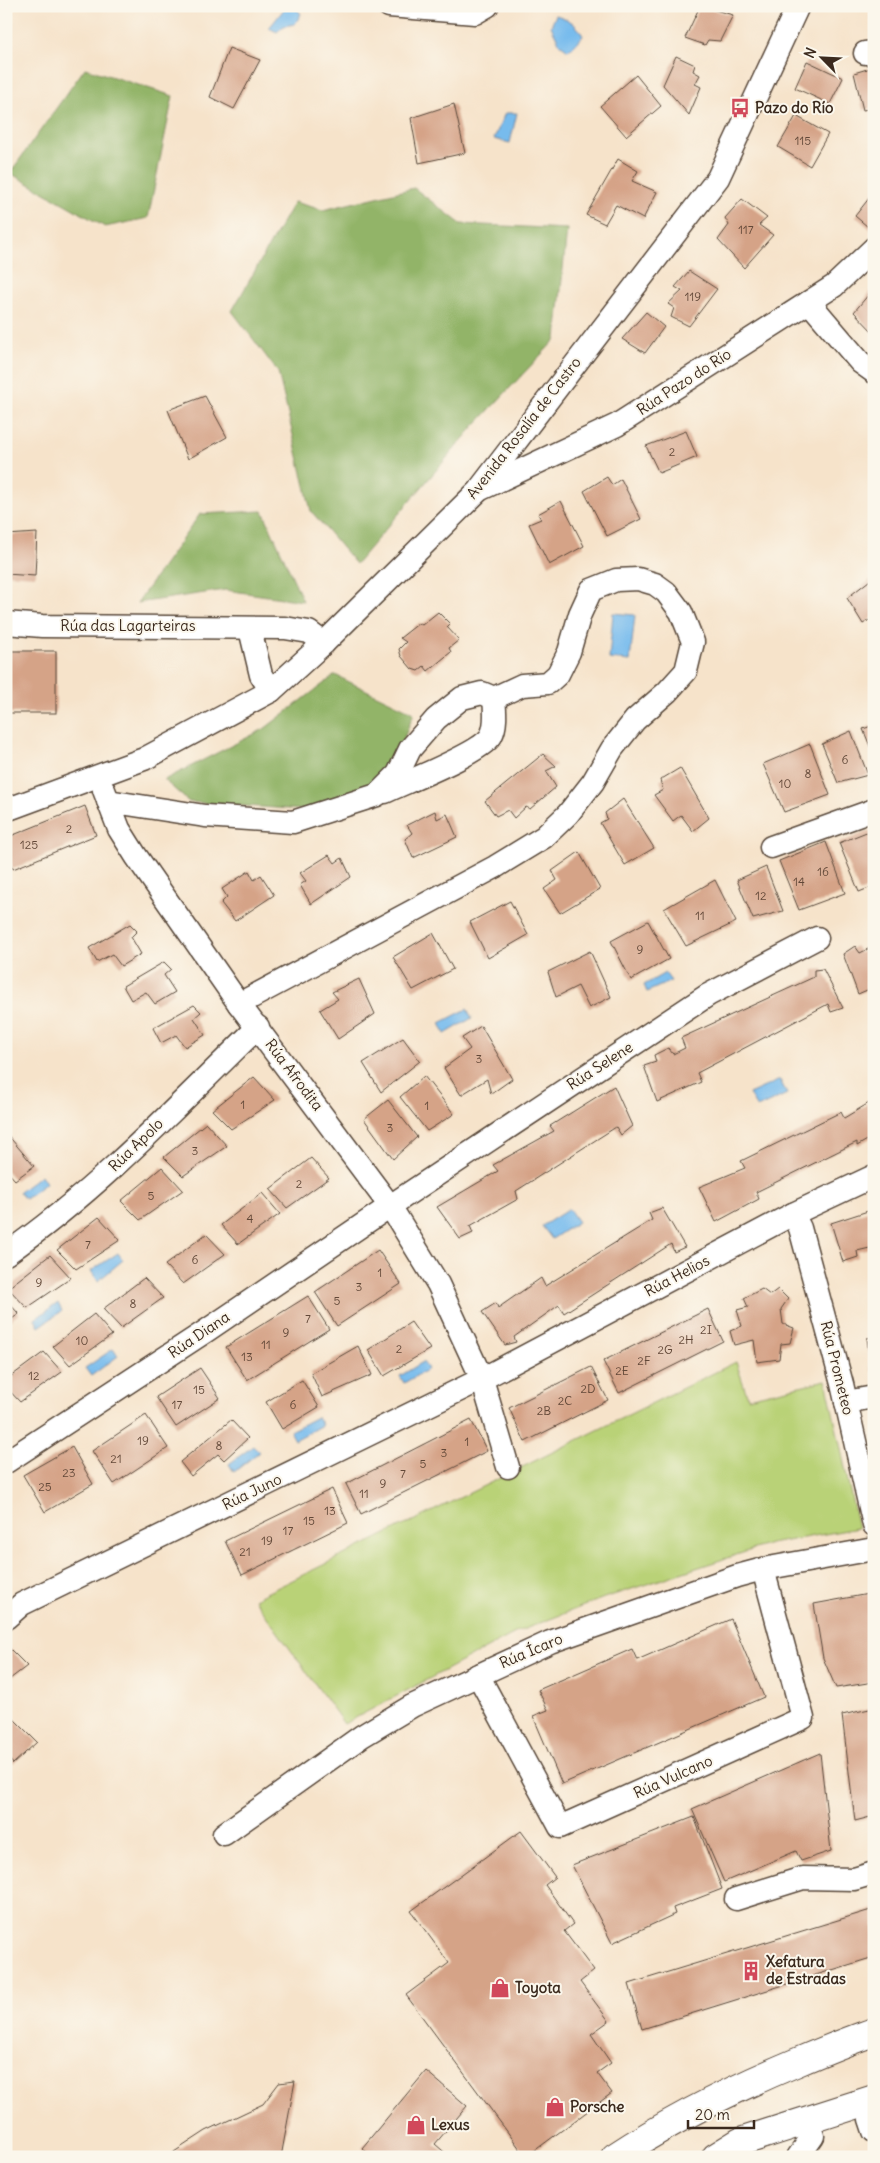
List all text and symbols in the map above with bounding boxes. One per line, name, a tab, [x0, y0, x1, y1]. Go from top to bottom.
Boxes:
north arrow	[798, 32, 848, 82]
text: N	[800, 45, 820, 61]
bus stop icon: Pazo do Río	[729, 97, 751, 119]
place label: Pazo do Río	[755, 98, 834, 117]
house number: 115	[795, 133, 811, 148]
house number: 117	[738, 222, 754, 237]
house number: 119	[685, 289, 701, 304]
street label: Rúa Pazo do Río	[633, 344, 734, 419]
street label: Avenida Rosalía de Castro	[462, 353, 585, 502]
house number: 2	[669, 444, 676, 459]
street label: Rúa das Lagarteiras	[60, 616, 196, 635]
house number: 6	[842, 752, 849, 767]
house number: 8	[805, 766, 812, 781]
house number: 10	[779, 776, 791, 791]
house number: 2	[66, 821, 73, 836]
house number: 125	[20, 837, 38, 852]
house number: 16	[817, 864, 829, 879]
house number: 14	[793, 874, 805, 889]
house number: 12	[755, 888, 767, 903]
house number: 11	[695, 908, 705, 923]
house number: 9	[637, 942, 644, 957]
street label: Rúa Afrodita	[261, 1035, 328, 1115]
street label: Rúa Selene	[563, 1037, 636, 1094]
house number: 3	[476, 1051, 483, 1066]
house number: 1	[241, 1097, 245, 1112]
house number: 1	[425, 1098, 429, 1113]
street label: Rúa Apolo	[104, 1114, 167, 1175]
house number: 3	[387, 1120, 394, 1135]
house number: 3	[192, 1143, 199, 1158]
house number: 2	[296, 1176, 303, 1191]
house number: 5	[148, 1188, 155, 1203]
house number: 4	[247, 1211, 254, 1226]
house number: 7	[85, 1237, 91, 1252]
street label: Rúa Helios	[641, 1250, 713, 1301]
house number: 6	[192, 1252, 199, 1267]
house number: 1	[378, 1265, 382, 1280]
house number: 9	[36, 1275, 43, 1290]
house number: 3	[356, 1279, 363, 1294]
house number: 5	[334, 1293, 341, 1308]
house number: 8	[130, 1296, 137, 1311]
street label: Rúa Diana	[164, 1307, 233, 1362]
house number: 7	[305, 1311, 311, 1326]
street label: Rúa Prometeo	[817, 1319, 858, 1417]
house number: 2I	[700, 1322, 712, 1337]
house number: 9	[283, 1325, 290, 1340]
house number: 2H	[678, 1332, 694, 1347]
house number: 10	[76, 1333, 88, 1348]
house number: 11	[261, 1337, 271, 1352]
house number: 2	[396, 1341, 403, 1356]
house number: 2G	[657, 1342, 673, 1357]
house number: 13	[241, 1349, 253, 1364]
house number: 2F	[637, 1353, 651, 1368]
house number: 2E	[615, 1363, 629, 1378]
house number: 12	[28, 1368, 40, 1383]
house number: 2D	[580, 1381, 596, 1396]
house number: 15	[193, 1382, 205, 1397]
house number: 2C	[558, 1393, 572, 1408]
house number: 17	[172, 1397, 182, 1412]
house number: 6	[290, 1397, 297, 1412]
house number: 2B	[537, 1403, 551, 1418]
house number: 19	[137, 1433, 149, 1448]
house number: 1	[465, 1434, 469, 1449]
house number: 8	[216, 1438, 223, 1453]
house number: 3	[441, 1445, 448, 1460]
house number: 21	[110, 1451, 122, 1466]
house number: 5	[420, 1456, 427, 1471]
house number: 23	[62, 1465, 76, 1480]
house number: 7	[400, 1466, 406, 1481]
street label: Rúa Juno	[219, 1469, 285, 1514]
house number: 9	[380, 1476, 387, 1491]
house number: 25	[38, 1479, 52, 1494]
house number: 11	[359, 1486, 369, 1501]
house number: 13	[324, 1503, 336, 1518]
house number: 15	[303, 1513, 315, 1528]
house number: 17	[283, 1523, 293, 1538]
house number: 19	[261, 1533, 273, 1548]
house number: 21	[239, 1544, 251, 1559]
street label: Rúa Ícaro	[496, 1629, 565, 1672]
street label: Rúa Vulcano	[630, 1751, 715, 1802]
place label: Xefatura de Estradas	[766, 1952, 846, 1988]
building icon: Xefatura de Estradas	[740, 1960, 762, 1982]
shop icon: Toyota	[489, 1977, 511, 1999]
place label: Toyota	[515, 1978, 561, 1998]
shop icon: Porsche	[544, 2096, 566, 2118]
place label: Porsche	[570, 2097, 624, 2116]
scale bar	[688, 2098, 754, 2130]
text: 20 m	[695, 2105, 730, 2124]
shop icon: Lexus	[405, 2114, 427, 2136]
place label: Lexus	[431, 2115, 470, 2134]

